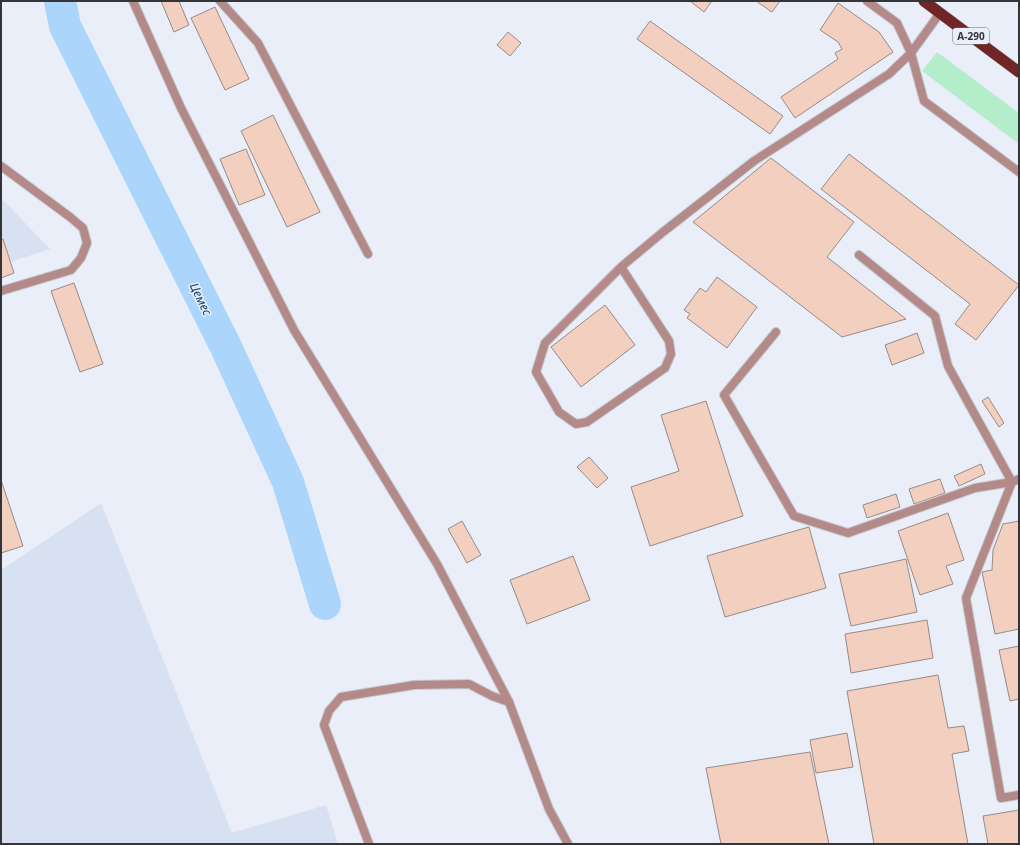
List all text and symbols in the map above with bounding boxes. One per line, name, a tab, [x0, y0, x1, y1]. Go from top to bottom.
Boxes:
road number: А-290	[953, 28, 989, 44]
water label: Цемес	[186, 280, 216, 319]

